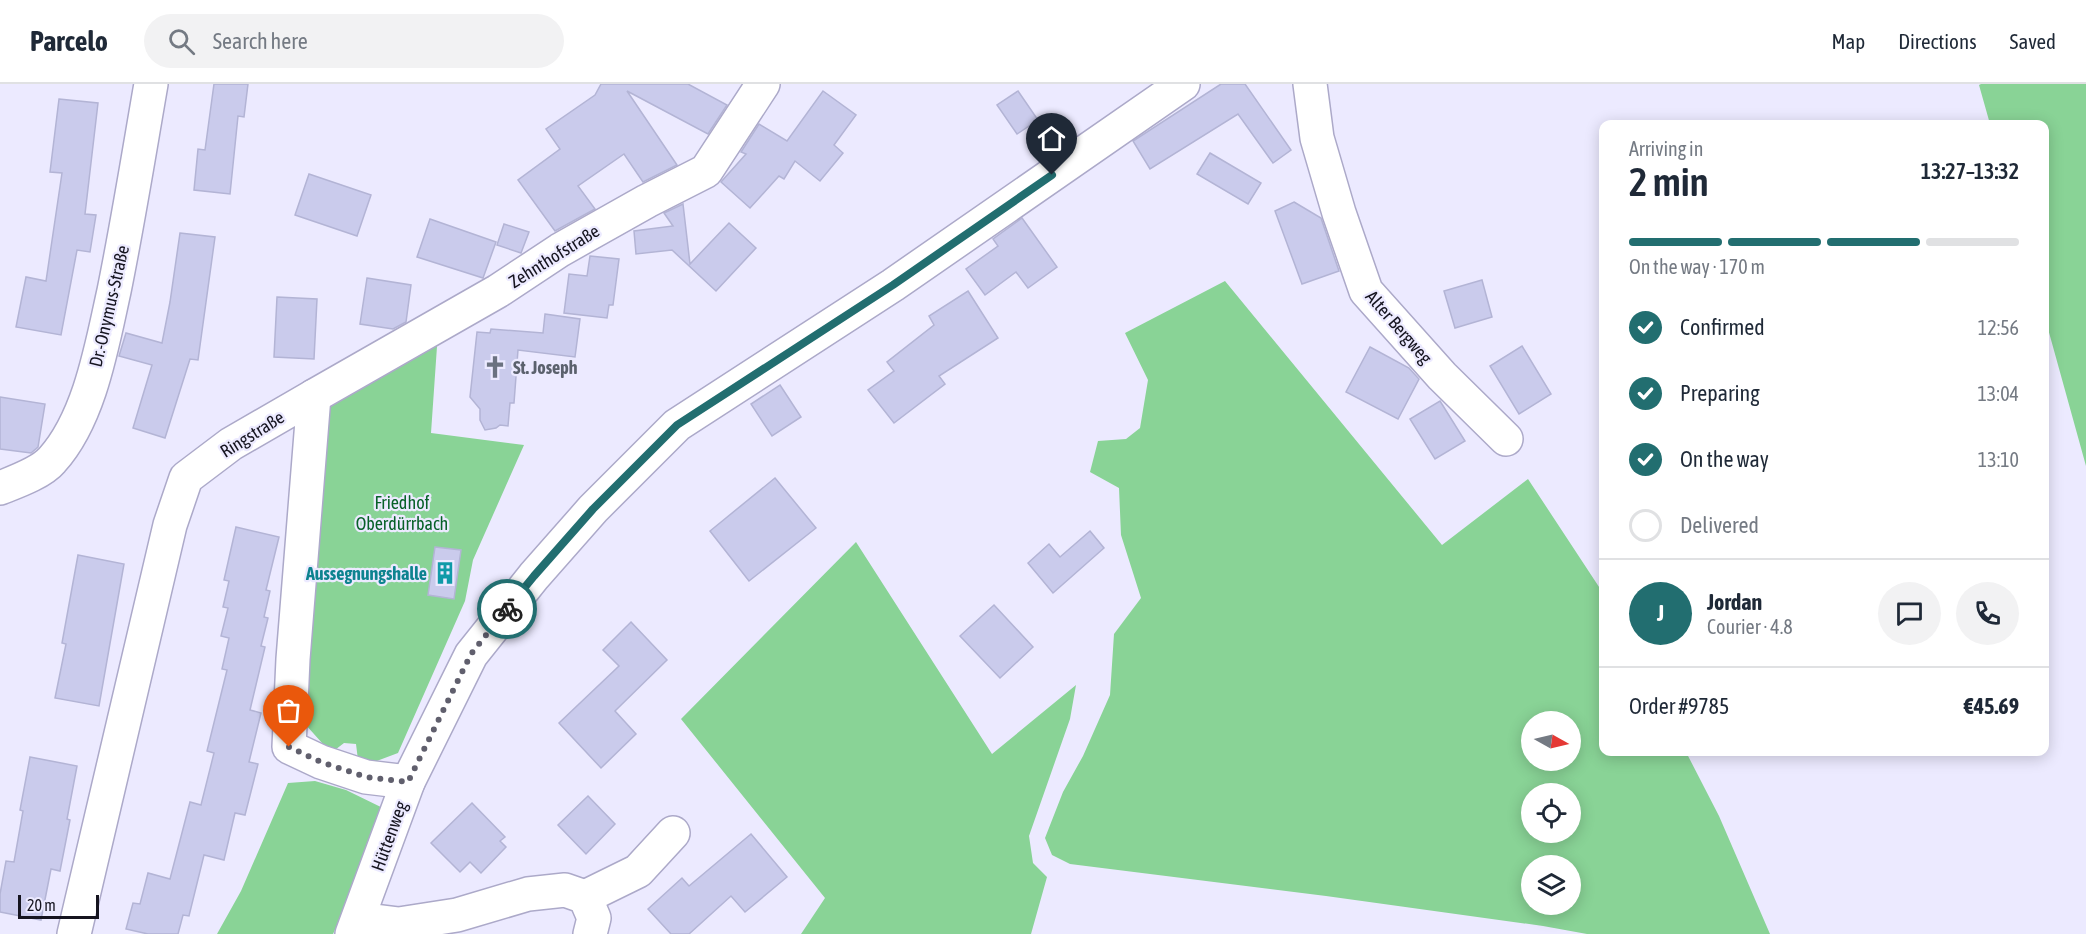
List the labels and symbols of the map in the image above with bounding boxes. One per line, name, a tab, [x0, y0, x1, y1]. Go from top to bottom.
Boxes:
pin	[1026, 113, 1077, 175]
street label: Zehnthofstraße	[505, 220, 603, 292]
street label: Dr.-Onymus-Straße	[85, 243, 133, 369]
street label: Alter Bergweg	[1361, 286, 1437, 368]
church icon: St. Joseph	[482, 354, 508, 380]
place label: St. Joseph	[513, 357, 578, 378]
street label: Ringstraße	[216, 406, 288, 462]
park label: Friedhof Oberdürrbach	[356, 492, 448, 534]
building icon: Aussegnungshalle	[432, 560, 458, 586]
place label: Aussegnungshalle	[305, 563, 427, 584]
courier	[477, 579, 537, 639]
pin	[263, 685, 314, 747]
north arrow	[1521, 711, 1581, 771]
street label: Hüttenweg	[367, 798, 411, 874]
scale bar	[18, 892, 99, 920]

